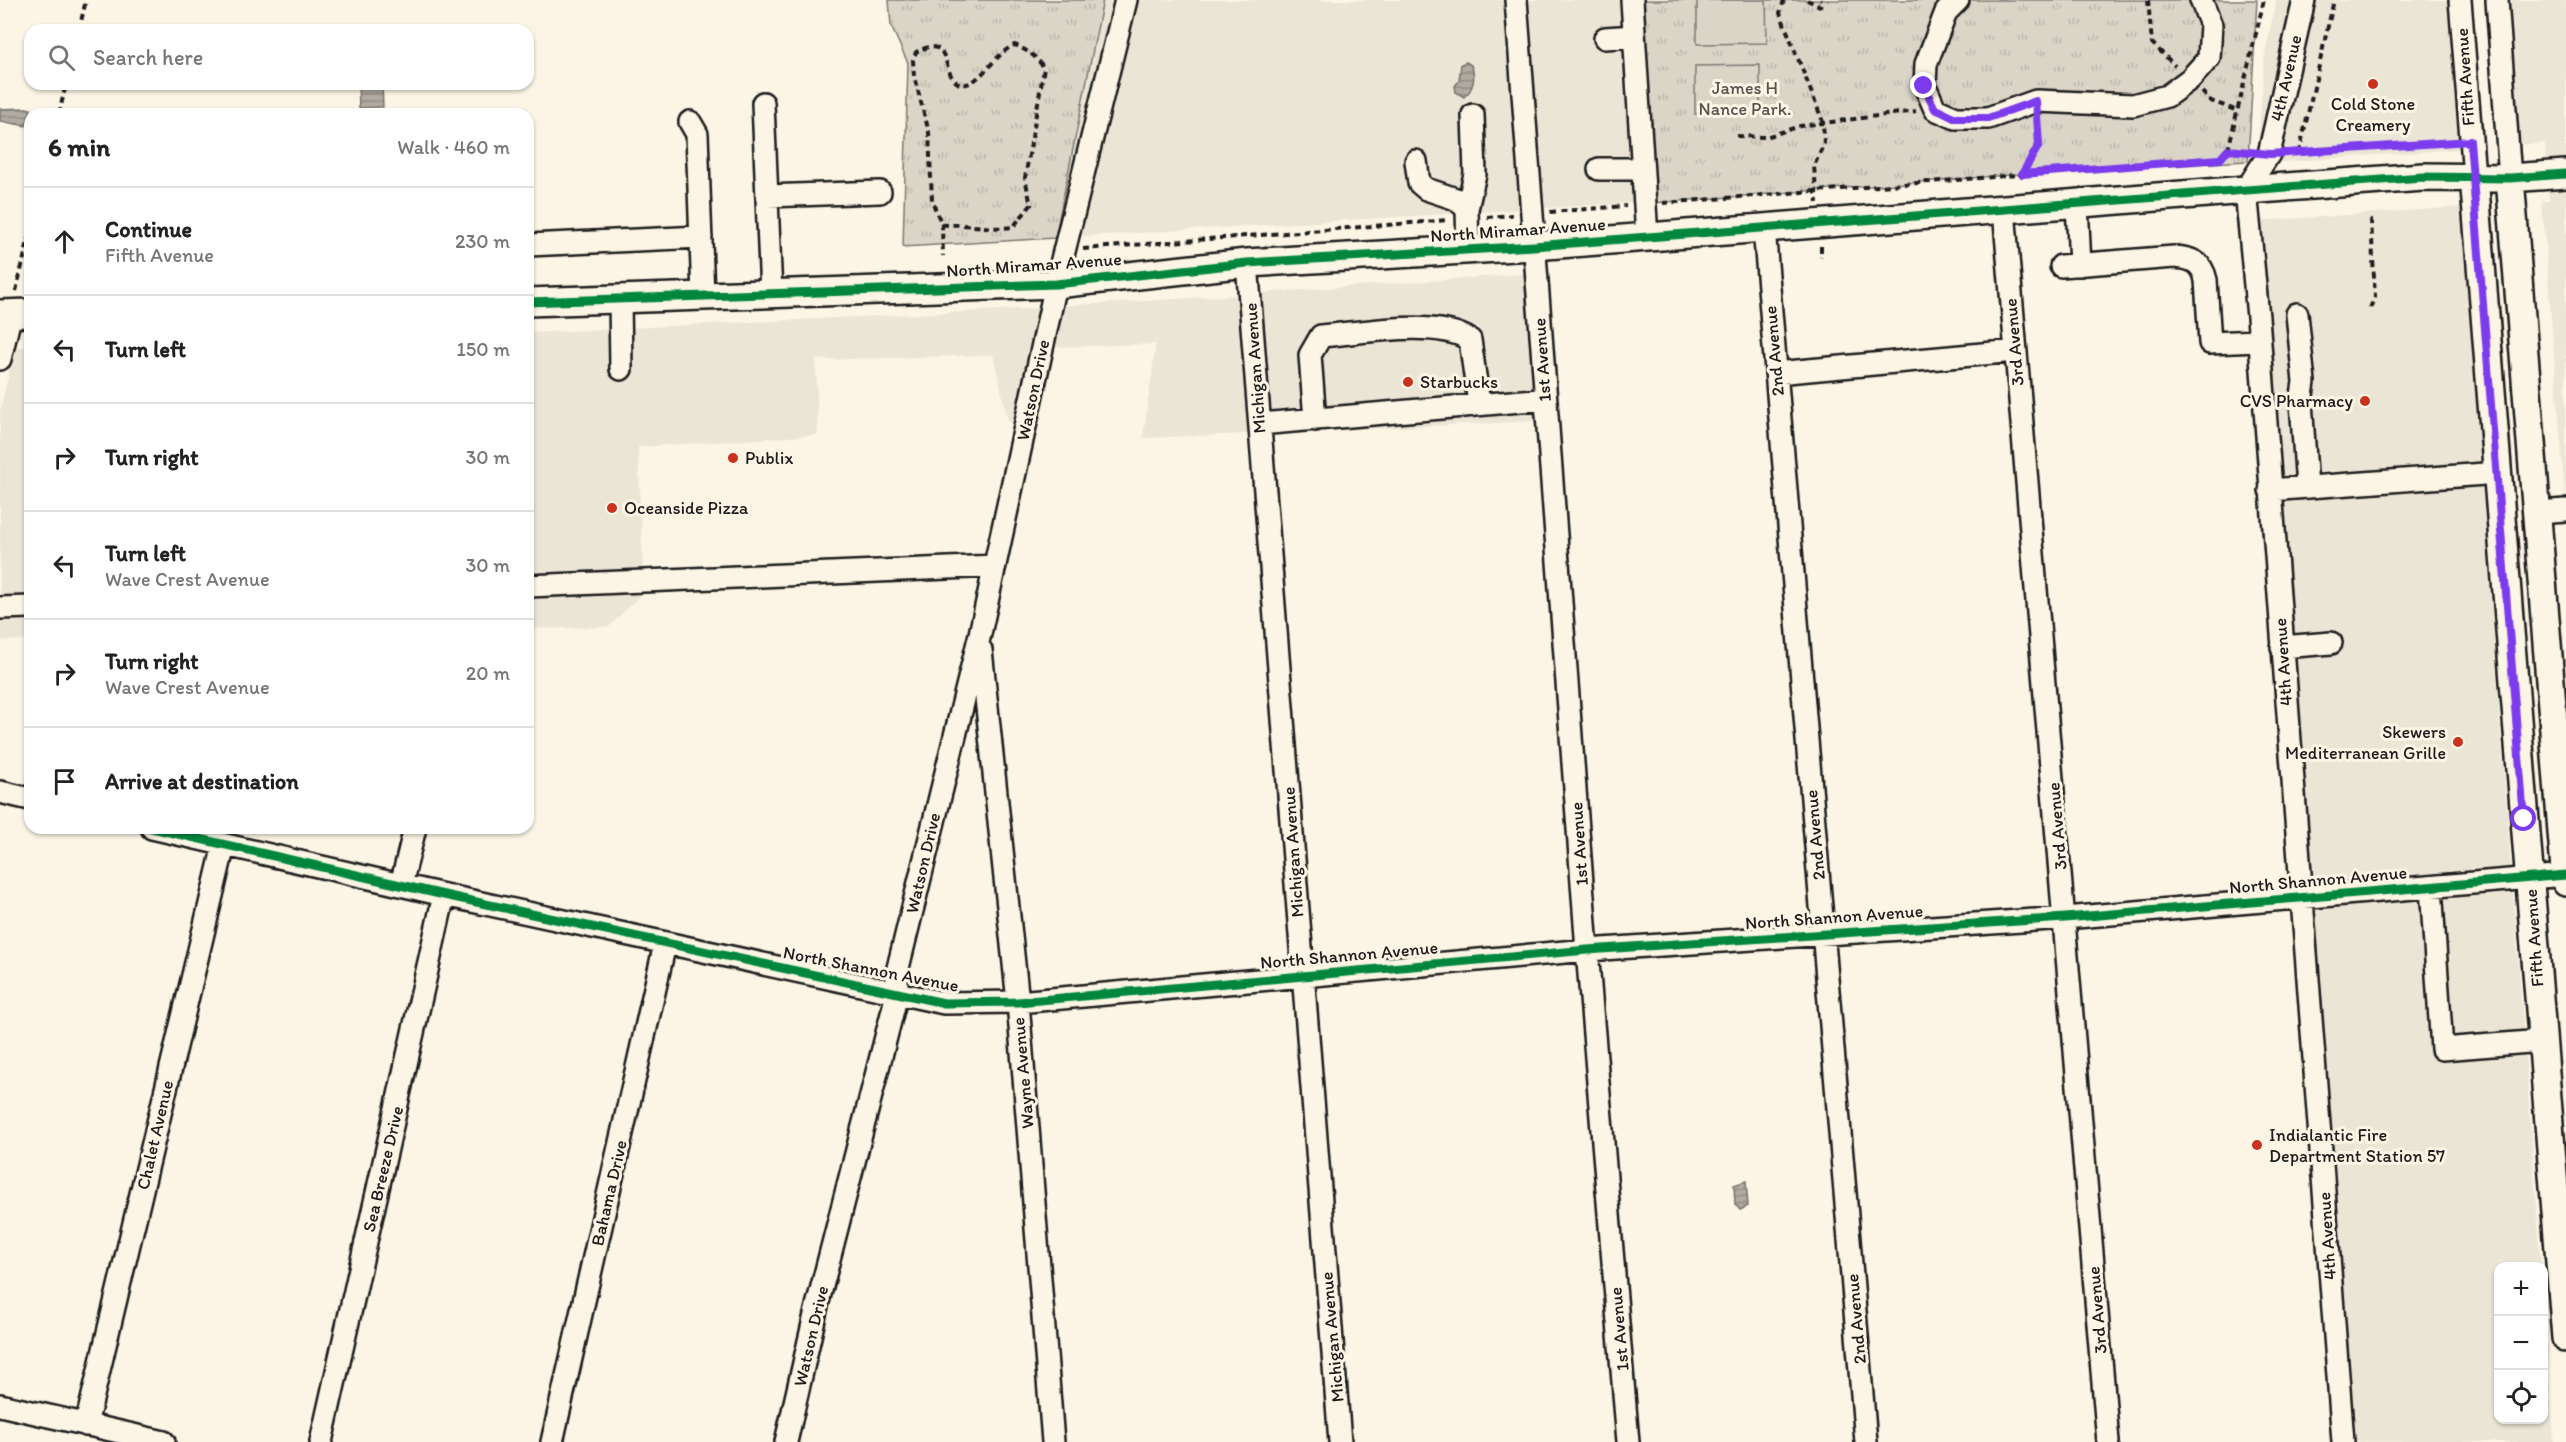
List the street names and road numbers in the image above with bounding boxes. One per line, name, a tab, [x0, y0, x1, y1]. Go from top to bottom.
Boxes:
street label: Fifth Avenue	[2451, 27, 2479, 127]
street label: 4th Avenue	[2265, 33, 2307, 123]
street label: North Miramar Avenue	[1429, 213, 1607, 247]
street label: North Miramar Avenue	[945, 248, 1123, 282]
street label: 3rd Avenue	[1999, 297, 2029, 387]
street label: Michigan Avenue	[1239, 302, 1271, 434]
street label: 2nd Avenue	[1759, 305, 1789, 397]
street label: 1st Avenue	[1528, 317, 1556, 403]
street label: Watson Drive	[1012, 337, 1054, 443]
street label: 4th Avenue	[2269, 617, 2297, 707]
street label: 3rd Avenue	[2042, 781, 2072, 871]
street label: Michigan Avenue	[1277, 786, 1309, 918]
street label: 2nd Avenue	[1800, 789, 1830, 881]
street label: 1st Avenue	[1565, 801, 1593, 887]
street label: Watson Drive	[901, 810, 945, 916]
street label: North Shannon Avenue	[2228, 861, 2408, 899]
street label: Fifth Avenue	[2520, 888, 2548, 988]
street label: North Shannon Avenue	[1744, 900, 1924, 934]
street label: North Shannon Avenue	[1259, 936, 1439, 974]
street label: North Shannon Avenue	[781, 941, 961, 997]
street label: Wayne Avenue	[1007, 1016, 1039, 1130]
street label: Chalet Avenue	[132, 1078, 178, 1192]
street label: Sea Breeze Drive	[358, 1104, 408, 1234]
street label: Bahama Drive	[586, 1138, 632, 1248]
street label: 4th Avenue	[2313, 1191, 2341, 1281]
street label: 3rd Avenue	[2082, 1265, 2112, 1355]
street label: Michigan Avenue	[1315, 1271, 1349, 1403]
street label: 2nd Avenue	[1841, 1273, 1871, 1365]
street label: Watson Drive	[789, 1283, 833, 1389]
street label: 1st Avenue	[1604, 1286, 1634, 1372]

